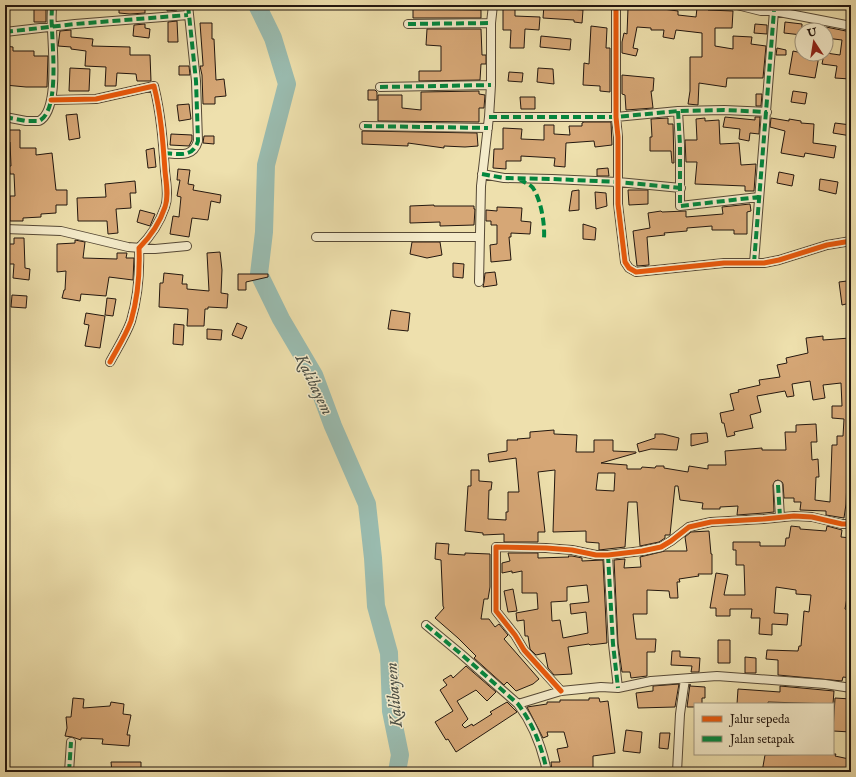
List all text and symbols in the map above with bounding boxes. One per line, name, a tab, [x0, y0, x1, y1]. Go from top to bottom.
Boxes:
north arrow	[794, 22, 834, 62]
text: U	[805, 25, 819, 41]
water label: Kalibayem	[289, 350, 337, 419]
water label: Kalibayem	[381, 661, 408, 729]
legend	[694, 703, 834, 755]
text: Jalur sepeda	[728, 712, 790, 728]
text: Jalan setapak	[728, 732, 795, 748]

